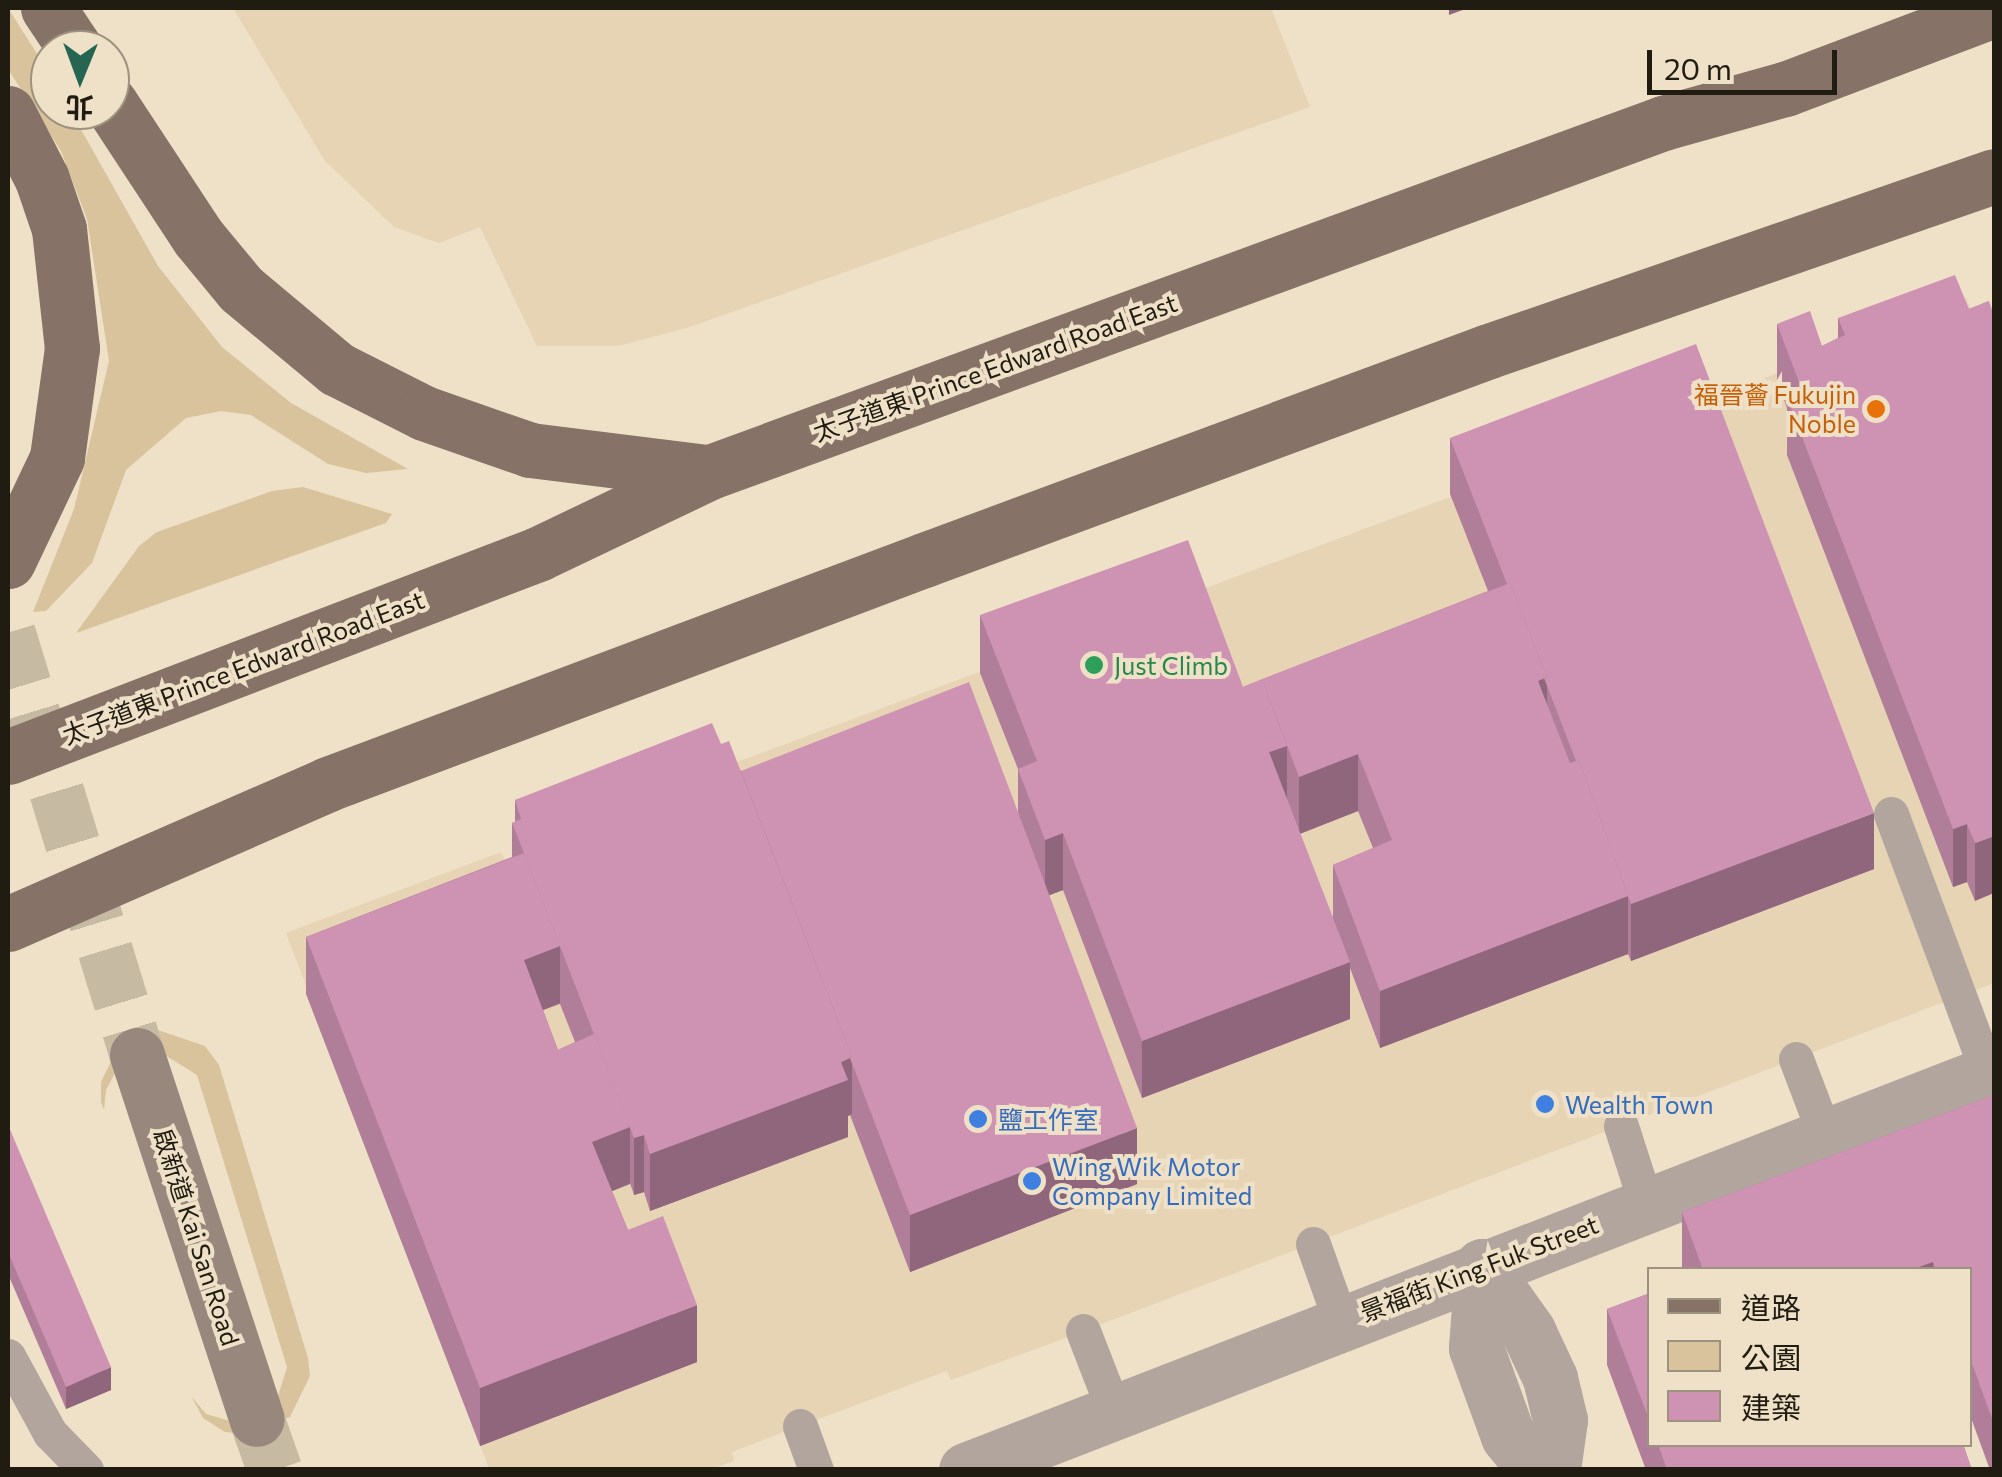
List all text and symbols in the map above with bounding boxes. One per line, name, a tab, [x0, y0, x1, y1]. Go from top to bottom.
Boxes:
north arrow	[30, 30, 130, 130]
scale bar	[1652, 30, 1842, 92]
text: 20 m	[1664, 49, 1732, 86]
text: 北	[65, 91, 94, 125]
street label: 太子道東 Prince Edward Road East	[809, 287, 1181, 447]
place label: 福晉薈 Fukujin Noble	[1694, 380, 1856, 439]
marker: 福晉薈 Fukujin Noble	[1865, 398, 1887, 420]
street label: 太子道東 Prince Edward Road East	[58, 584, 428, 750]
place label: Just Climb	[1114, 650, 1228, 680]
marker: Just Climb	[1083, 654, 1105, 676]
place label: Wealth Town	[1565, 1089, 1714, 1119]
marker: Wealth Town	[1534, 1093, 1556, 1115]
place label: 鹽工作室	[998, 1104, 1098, 1134]
marker: 鹽工作室	[967, 1108, 989, 1130]
street label: 啟新道 Kai San Road	[148, 1125, 246, 1349]
place label: Wing Wik Motor Company Limited	[1052, 1152, 1252, 1211]
marker: Wing Wik Motor Company Limited	[1021, 1170, 1043, 1192]
street label: 景福街 King Fuk Street	[1356, 1209, 1602, 1327]
legend	[1647, 1267, 1972, 1447]
text: 道路	[1741, 1288, 1801, 1325]
text: 公園	[1741, 1338, 1801, 1375]
text: 建築	[1741, 1388, 1801, 1425]

